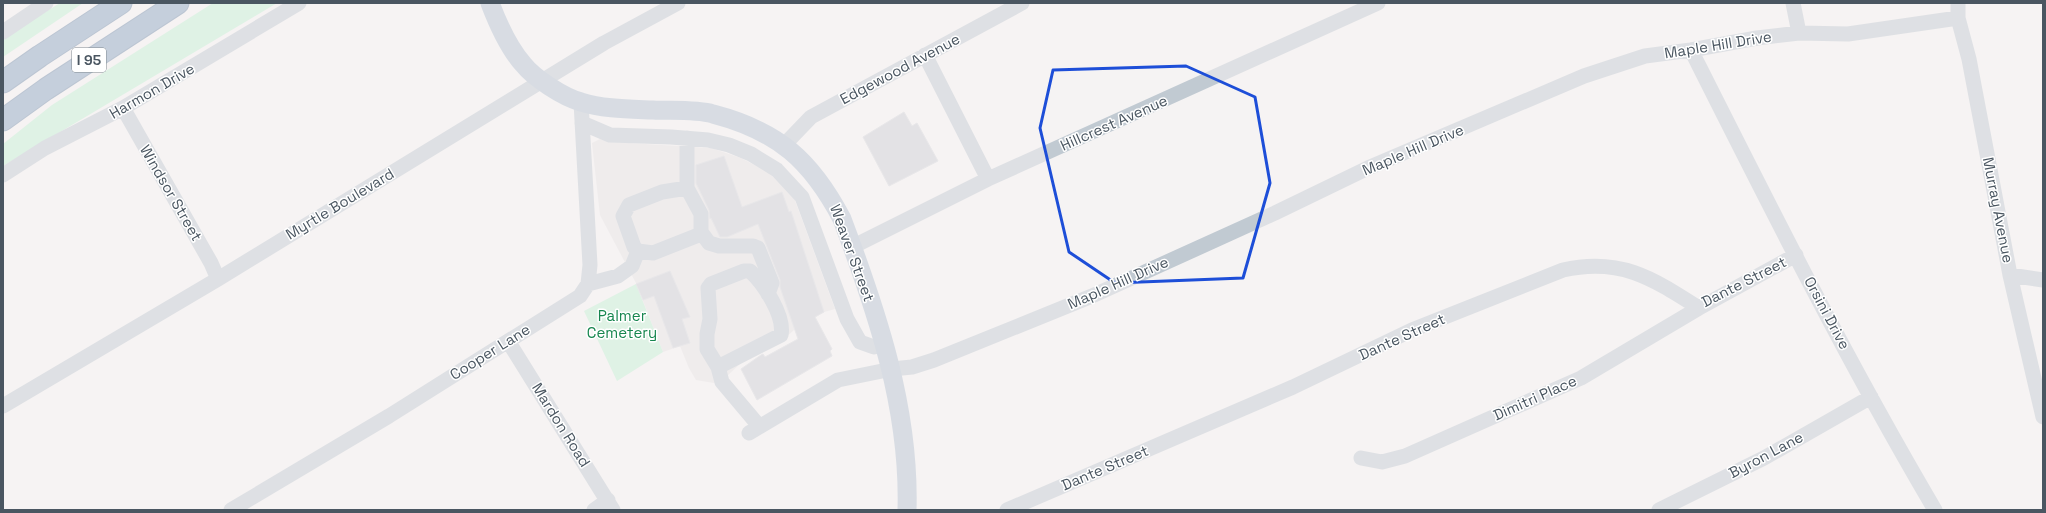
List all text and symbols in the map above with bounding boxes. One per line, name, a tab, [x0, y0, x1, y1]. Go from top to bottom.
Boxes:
street label: Maple Hill Drive	[1663, 27, 1773, 62]
street label: Edgewood Avenue	[837, 29, 963, 108]
road number: I 95	[72, 48, 106, 72]
street label: Harmon Drive	[106, 58, 198, 123]
street label: Hillcrest Avenue	[1057, 90, 1170, 155]
street label: Maple Hill Drive	[1359, 120, 1466, 179]
street label: Windsor Street	[136, 141, 207, 244]
street label: Murray Avenue	[1979, 155, 2018, 265]
street label: Myrtle Boulevard	[282, 164, 397, 243]
street label: Weaver Street	[826, 202, 879, 304]
street label: Maple Hill Drive	[1064, 252, 1171, 313]
street label: Dante Street	[1698, 252, 1789, 311]
street label: Orsini Drive	[1800, 273, 1855, 353]
park label: Palmer Cemetery	[587, 306, 657, 342]
street label: Dante Street	[1356, 309, 1448, 364]
street label: Cooper Lane	[446, 319, 533, 384]
street label: Dimitri Place	[1490, 371, 1580, 424]
street label: Mardon Road	[528, 379, 595, 470]
street label: Byron Lane	[1725, 427, 1806, 482]
street label: Dante Street	[1058, 441, 1151, 494]

